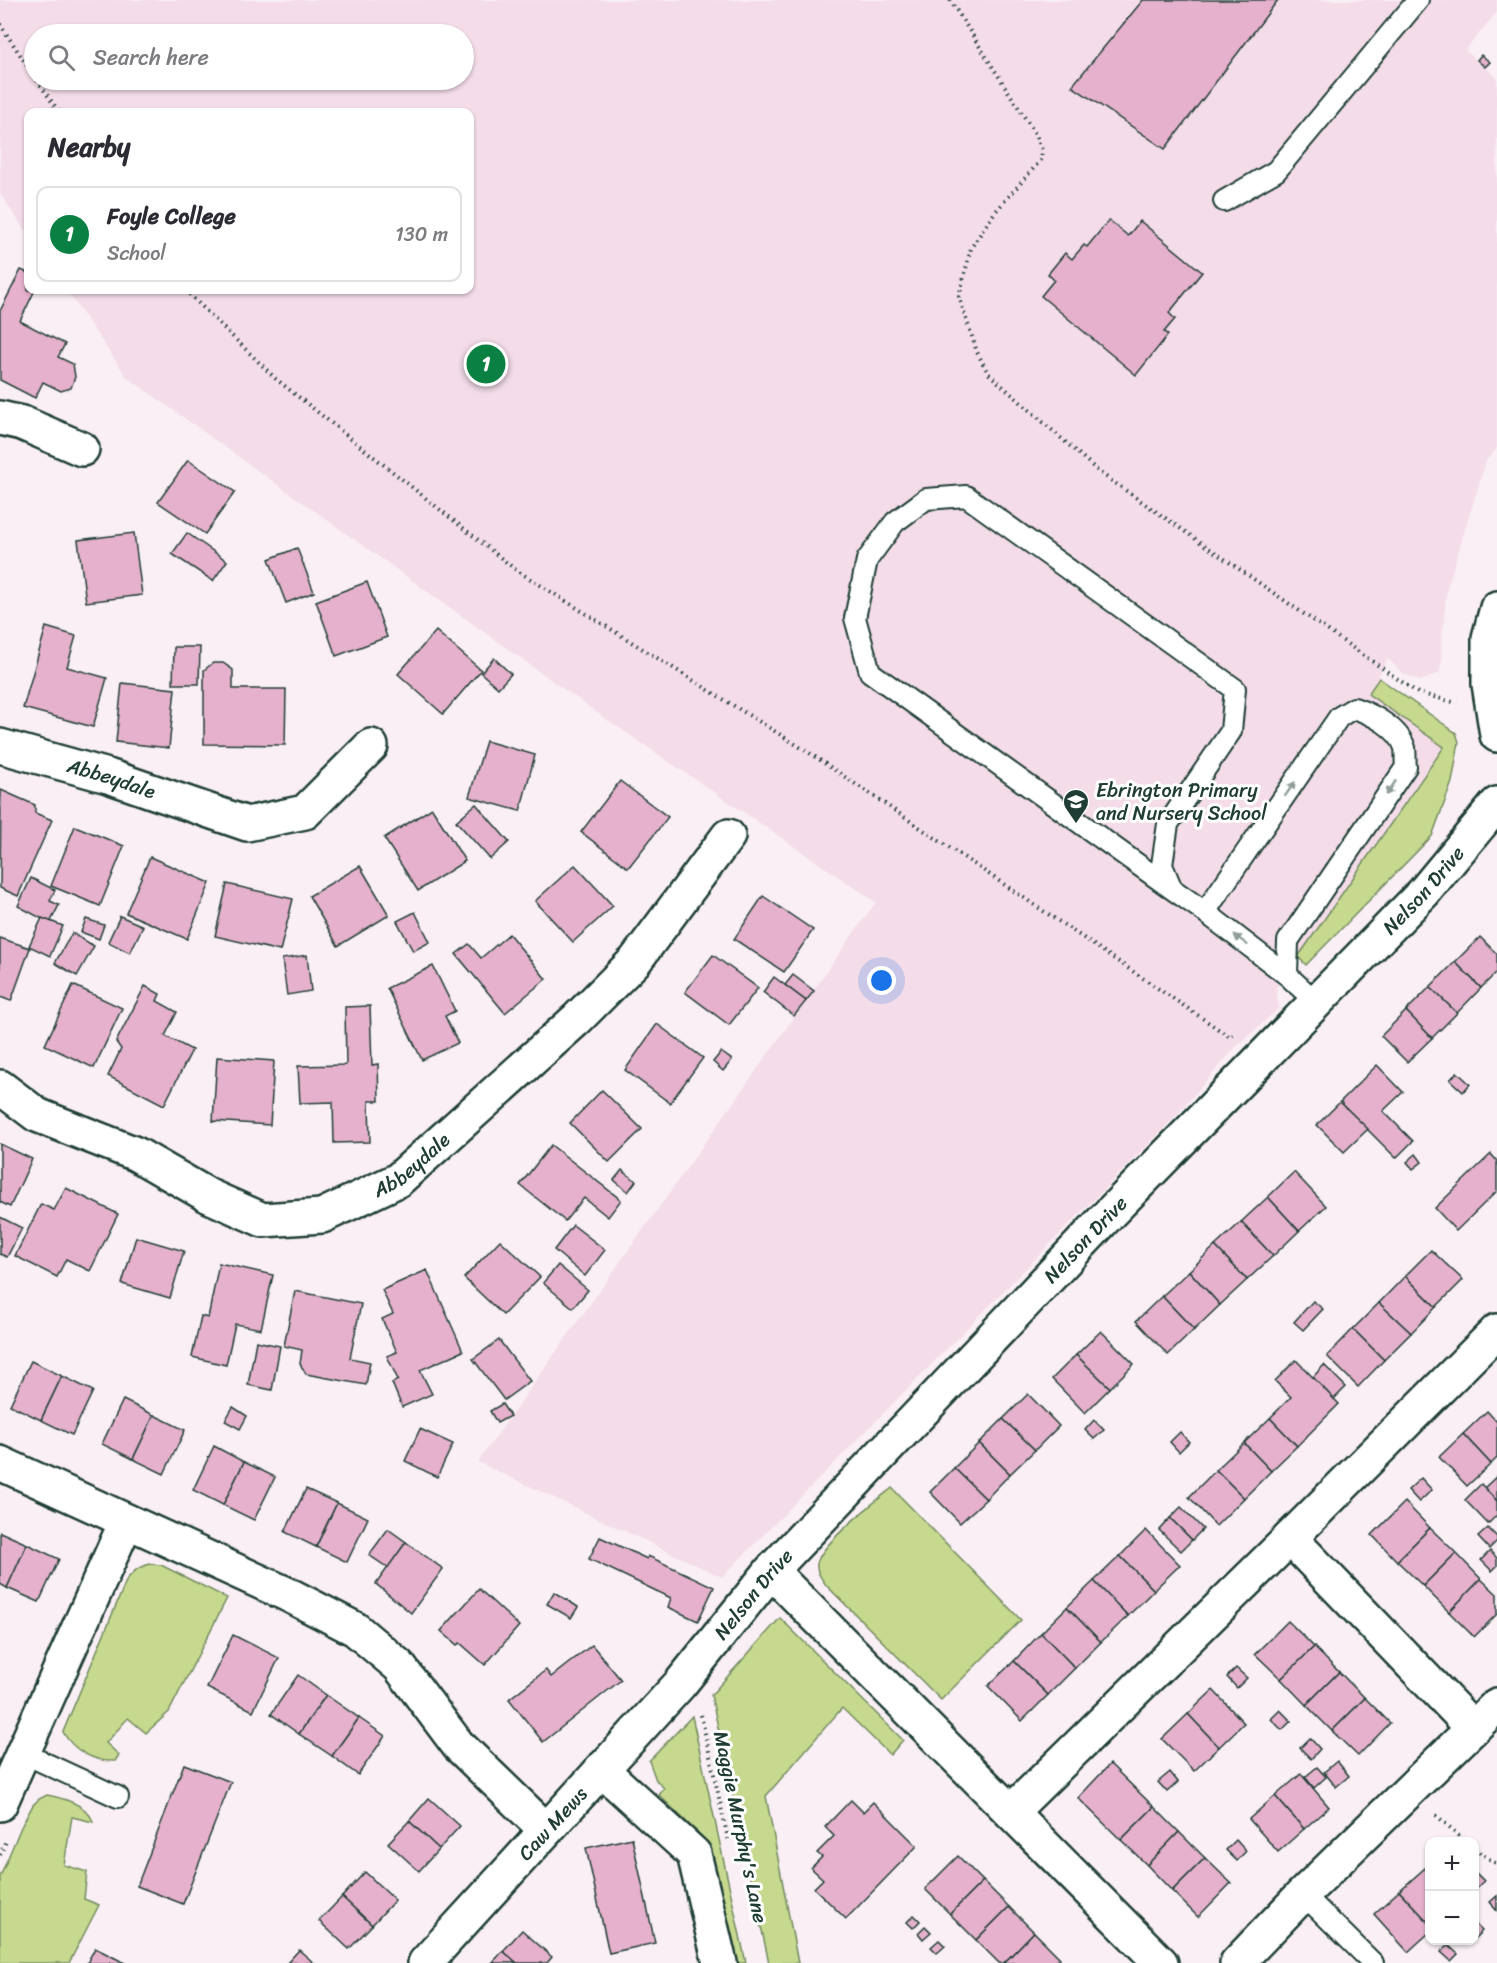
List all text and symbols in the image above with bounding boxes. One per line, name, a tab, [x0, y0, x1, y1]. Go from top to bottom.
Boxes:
search box	[24, 24, 474, 90]
text: Search here	[93, 38, 209, 77]
icon: search	[45, 41, 78, 74]
text: Nearby	[48, 124, 130, 170]
text: Foyle College	[107, 197, 236, 236]
text: 1	[65, 217, 74, 252]
text: 130 m	[395, 217, 448, 252]
text: School	[107, 236, 166, 271]
pin: 1	[466, 342, 506, 386]
street label: Abbeydale	[62, 748, 161, 809]
place label: Ebrington Primary and Nursery School	[1096, 773, 1267, 831]
one-way arrow	[1385, 780, 1397, 796]
one-way arrow	[1284, 781, 1296, 797]
school or university icon: Ebrington Primary and Nursery School	[1061, 787, 1091, 825]
street label: Nelson Drive	[1374, 838, 1474, 944]
one-way arrow	[1233, 933, 1249, 946]
your location	[867, 966, 896, 995]
street label: Abbeydale	[366, 1123, 459, 1208]
street label: Nelson Drive	[1035, 1187, 1136, 1292]
street label: Nelson Drive	[705, 1540, 802, 1648]
street label: Maggie Murphy's Lane	[703, 1728, 778, 1926]
street label: Caw Mews	[509, 1778, 597, 1869]
map controls	[1425, 1837, 1479, 1945]
button: +	[1425, 1837, 1479, 1891]
button: −	[1425, 1891, 1479, 1945]

